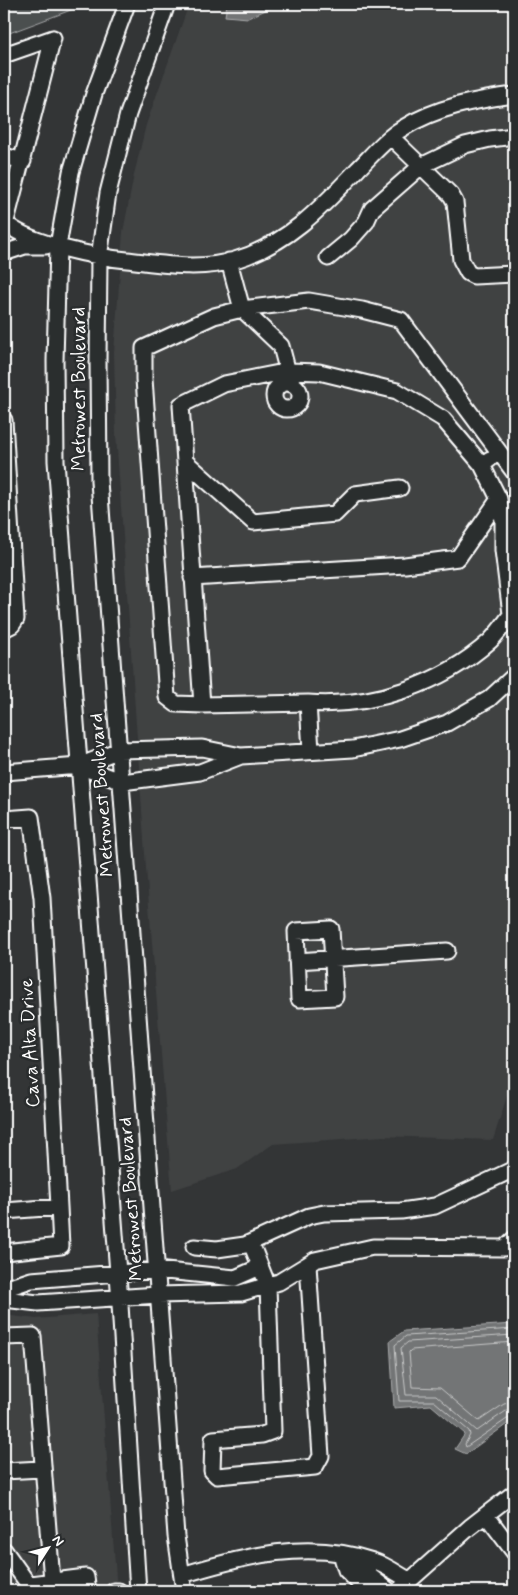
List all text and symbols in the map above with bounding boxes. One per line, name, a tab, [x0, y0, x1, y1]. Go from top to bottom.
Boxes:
street label: Metrowest Boulevard	[67, 307, 92, 471]
street label: Metrowest Boulevard	[84, 712, 120, 878]
street label: Cava Alta Drive	[14, 978, 46, 1108]
street label: Metrowest Boulevard	[113, 1116, 149, 1282]
north arrow	[22, 1522, 72, 1572]
text: N	[48, 1532, 68, 1550]

